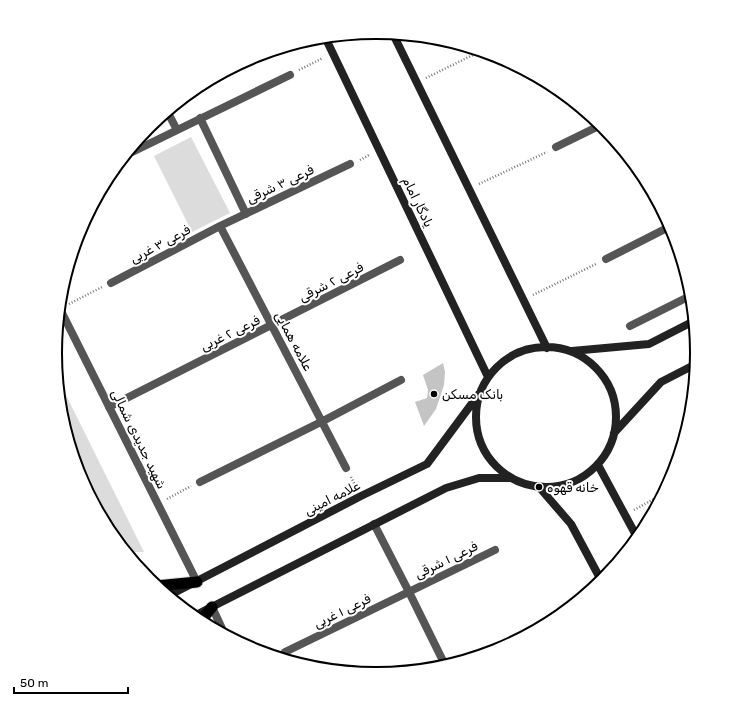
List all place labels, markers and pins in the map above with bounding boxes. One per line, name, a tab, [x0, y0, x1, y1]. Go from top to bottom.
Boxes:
place label: بانک مسکن	[442, 387, 503, 402]
marker: بانک مسکن	[429, 389, 439, 399]
place label: خانه قهوه	[547, 480, 599, 496]
marker: خانه قهوه	[534, 482, 544, 492]

